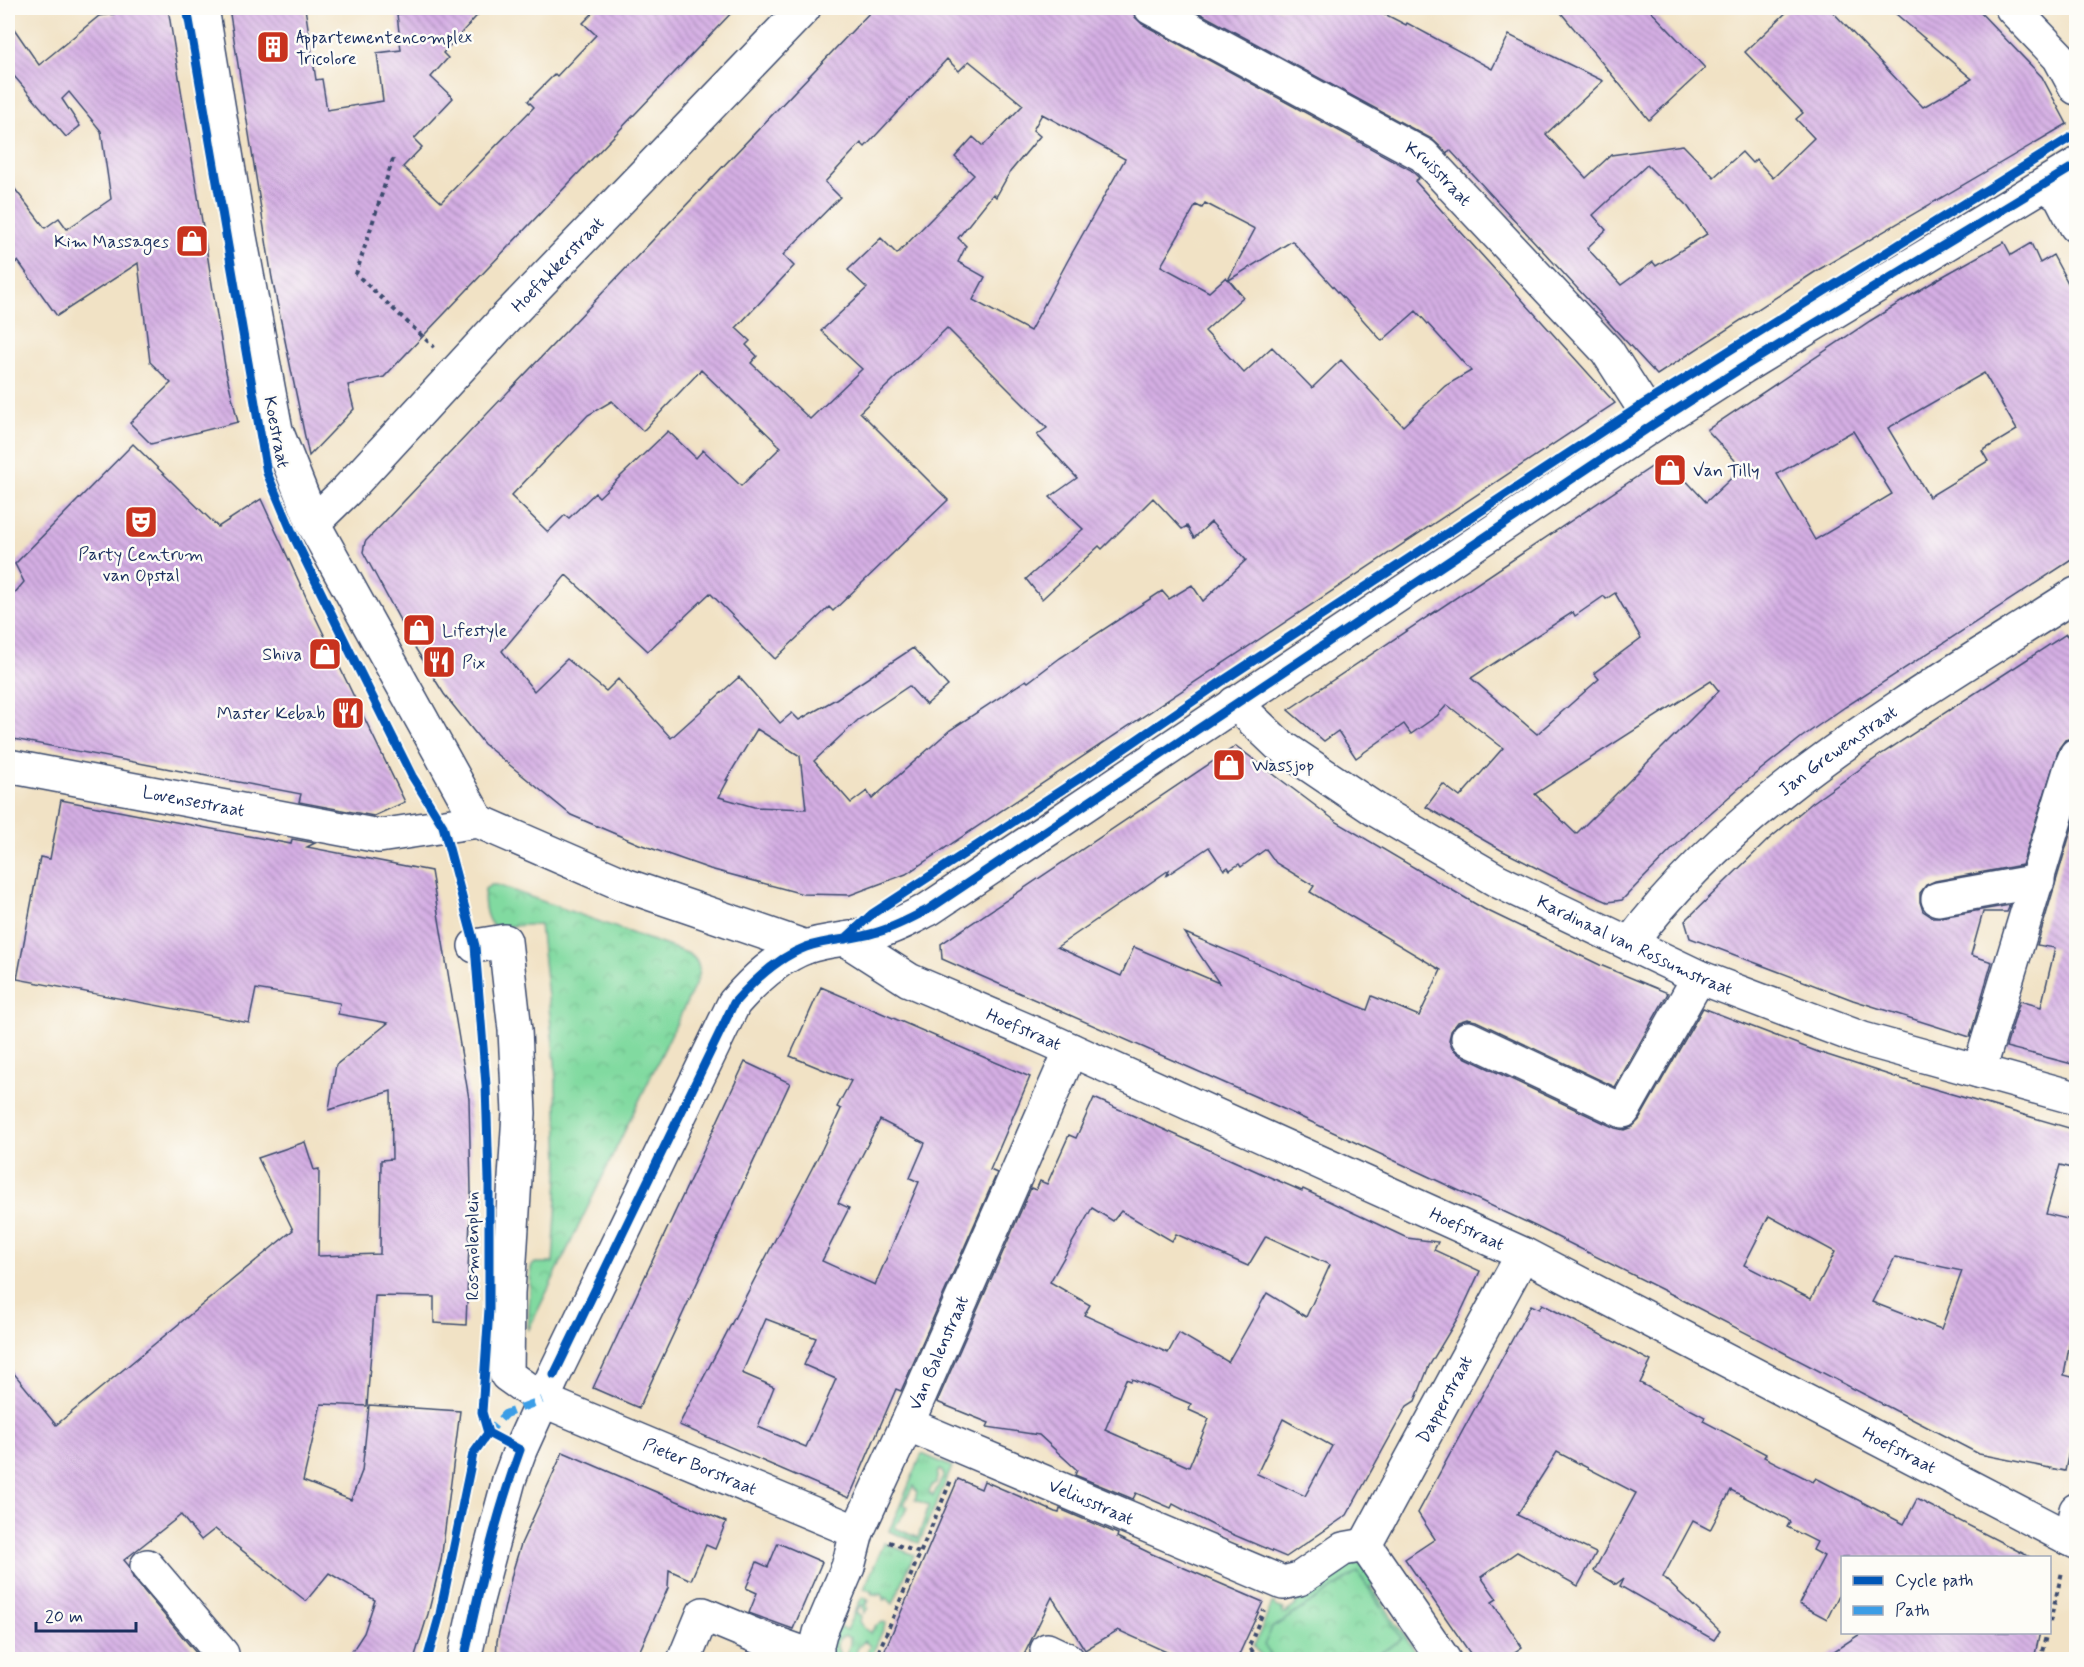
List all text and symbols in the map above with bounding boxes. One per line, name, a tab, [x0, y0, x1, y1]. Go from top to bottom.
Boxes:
place label: Appartementencomplex Tricolore	[296, 26, 472, 71]
building icon: Appartementencomplex Tricolore	[255, 29, 291, 65]
street label: Kruisstraat	[1401, 137, 1476, 212]
street label: Hoefakkerstraat	[507, 212, 610, 318]
shop icon: Kim Massages	[174, 223, 210, 259]
place label: Kim Massages	[54, 230, 169, 255]
street label: Koestraat	[257, 394, 295, 470]
shop icon: Van Tilly	[1652, 452, 1688, 488]
place label: Van Tilly	[1693, 459, 1760, 483]
theatre icon: Party Centrum van Opstal	[123, 504, 159, 540]
place label: Party Centrum van Opstal	[78, 543, 204, 588]
shop icon: Lifestyle	[401, 612, 437, 648]
place label: Lifestyle	[442, 619, 508, 643]
shop icon: Shiva	[307, 636, 343, 672]
place label: Shiva	[262, 643, 302, 667]
restaurant icon: Pix	[421, 644, 457, 680]
place label: Pix	[462, 651, 485, 675]
restaurant icon: Master Kebab	[330, 695, 366, 731]
street label: Jan Grewenstraat	[1774, 700, 1902, 802]
place label: Master Kebab	[217, 702, 325, 726]
shop icon: Wassjop	[1211, 747, 1247, 783]
place label: Wassjop	[1252, 754, 1314, 778]
street label: Lovensestraat	[140, 781, 247, 823]
street label: Kardinaal van Rossumstraat	[1533, 890, 1736, 1002]
street label: Hoefstraat	[982, 1003, 1065, 1057]
street label: Rosmolenplein	[461, 1192, 485, 1300]
street label: Hoefstraat	[1425, 1202, 1508, 1257]
street label: Van Balenstraat	[903, 1292, 975, 1414]
street label: Dapperstraat	[1411, 1351, 1479, 1448]
street label: Hoefstraat	[1858, 1422, 1940, 1480]
street label: Pieter Borstraat	[639, 1433, 761, 1502]
street label: Veliusstraat	[1044, 1474, 1137, 1532]
legend	[1841, 1556, 2051, 1634]
text: Cycle path	[1895, 1569, 1973, 1593]
scale bar	[36, 1595, 136, 1633]
text: Path	[1895, 1599, 1930, 1623]
text: 20 m	[45, 1605, 83, 1629]

